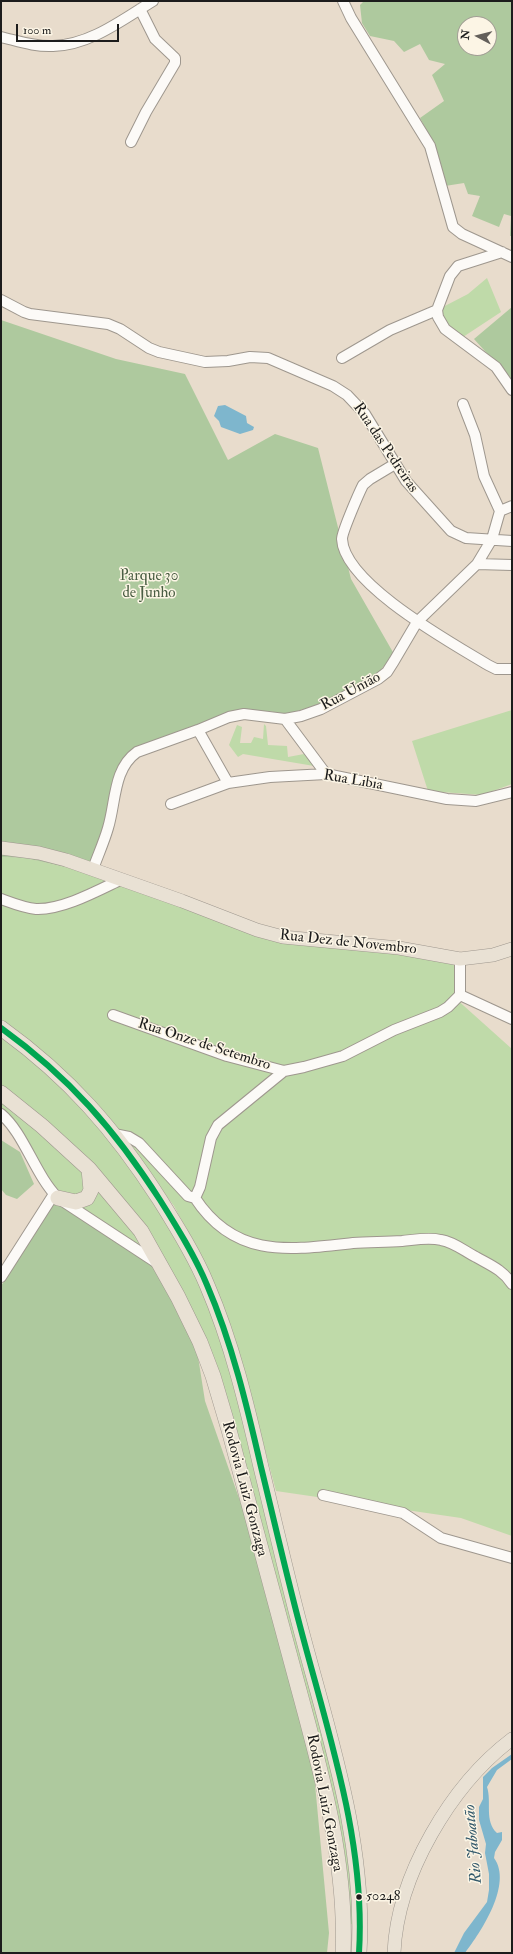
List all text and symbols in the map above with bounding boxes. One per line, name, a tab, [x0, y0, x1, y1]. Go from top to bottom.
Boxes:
scale bar	[18, 16, 121, 42]
north arrow	[457, 16, 497, 56]
text: 100 m	[23, 23, 51, 38]
text: N	[459, 29, 473, 40]
street label: Rua das Pedreiras	[348, 400, 422, 496]
park label: Parque 30 de Junho	[120, 568, 178, 603]
street label: Rua União	[318, 669, 384, 715]
street label: Rua Libia	[322, 767, 384, 795]
street label: Rua Dez de Novembro	[279, 927, 417, 959]
street label: Rua Onze de Setembro	[135, 1015, 273, 1075]
street label: Rodovia Luiz Gonzaga	[217, 1419, 271, 1559]
street label: Rodovia Luiz Gonzaga	[302, 1733, 346, 1873]
water label: Rio Jaboatão	[461, 1804, 487, 1884]
place label: 50248	[366, 1889, 400, 1905]
marker: 50248	[354, 1892, 364, 1902]

